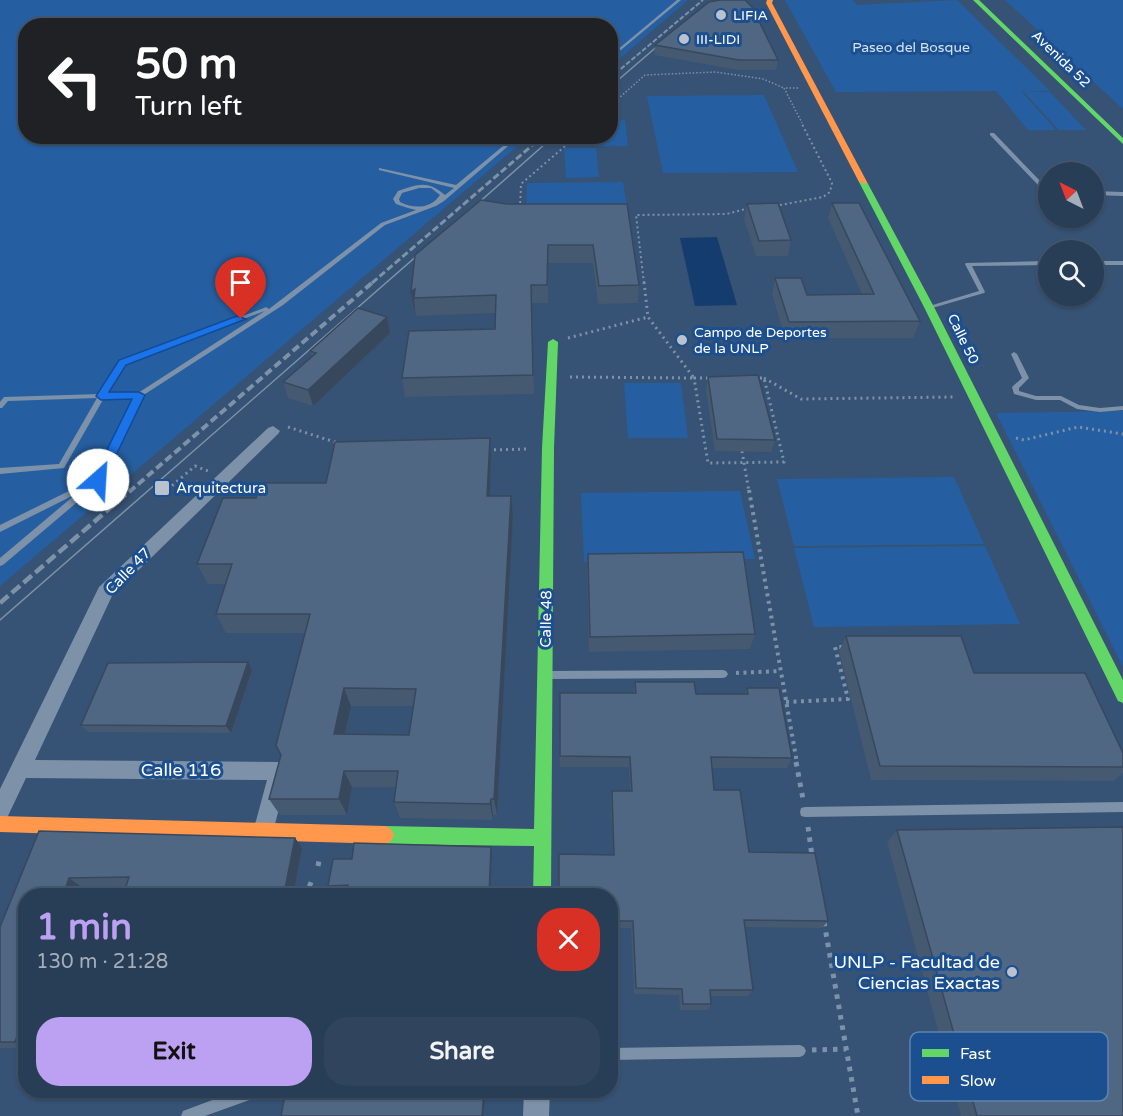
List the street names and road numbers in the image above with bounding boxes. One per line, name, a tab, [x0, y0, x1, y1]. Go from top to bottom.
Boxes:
street label: Avenida 52	[1028, 27, 1094, 91]
street label: Calle 50	[944, 311, 983, 367]
street label: Calle 47	[102, 544, 154, 598]
street label: Calle 48	[536, 590, 556, 648]
street label: Calle 116	[141, 759, 221, 781]

